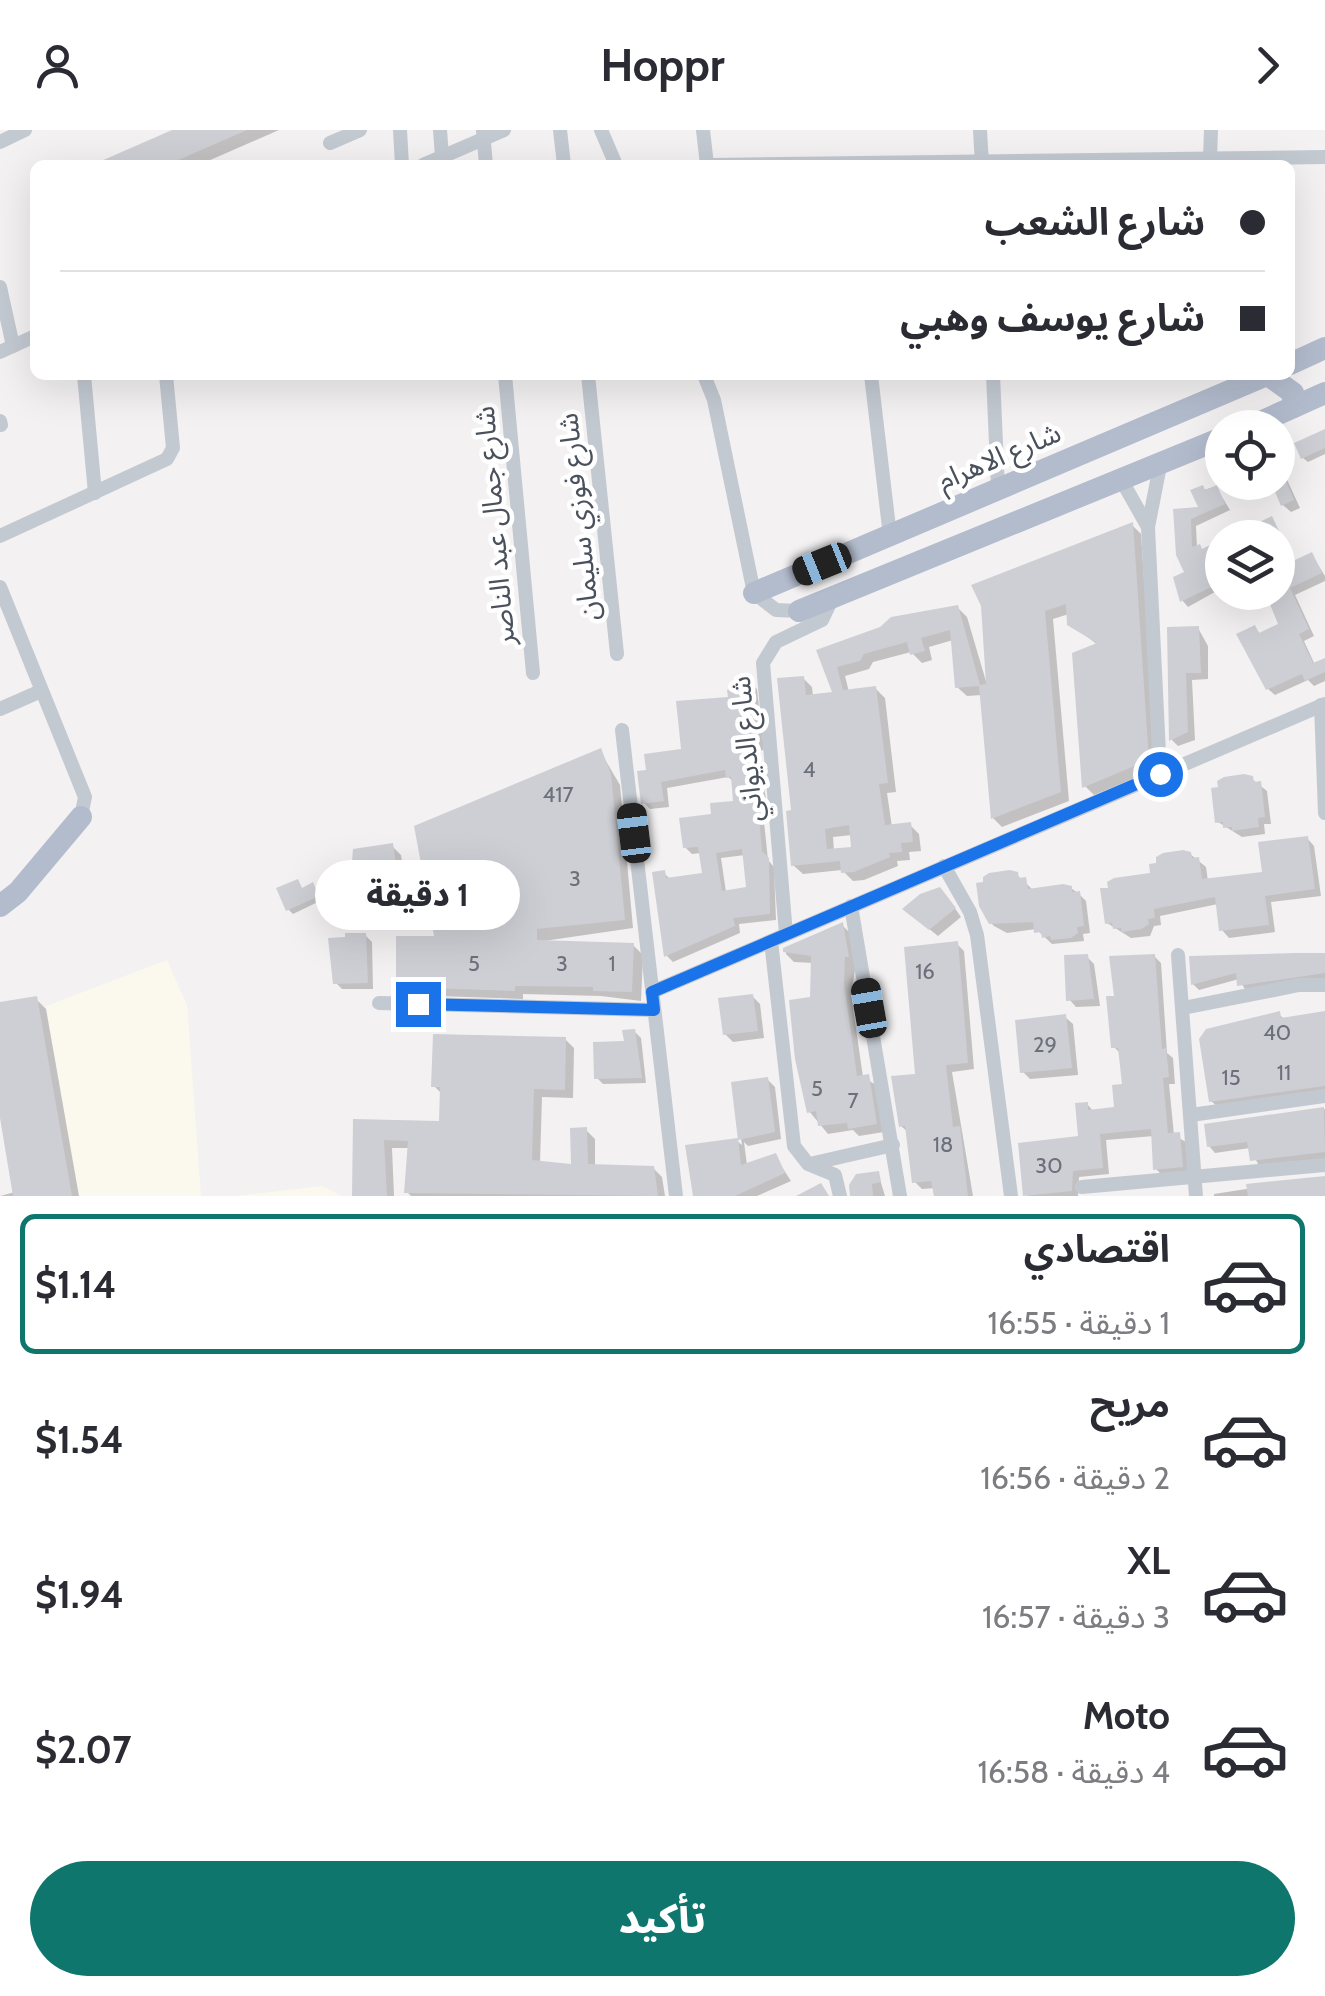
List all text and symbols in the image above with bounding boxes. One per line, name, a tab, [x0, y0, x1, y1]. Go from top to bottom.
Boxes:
icon: person	[30, 38, 85, 93]
text: Hoppr	[600, 38, 725, 92]
icon: forward	[1240, 38, 1295, 93]
text: شارع الشعب	[984, 198, 1205, 245]
text: شارع يوسف وهبي	[900, 294, 1205, 341]
street label: شارع جمال عبد الناصر	[467, 404, 525, 648]
map controls	[1205, 410, 1295, 610]
button: locate	[1205, 410, 1295, 500]
street label: شارع فوزي سليمان	[550, 411, 610, 623]
street label: شارع الاهرام	[932, 415, 1067, 501]
button: layers	[1205, 520, 1295, 610]
car	[789, 539, 855, 589]
street label: شارع الديواني	[723, 674, 774, 823]
route start	[1138, 752, 1183, 797]
house number: 4	[803, 756, 816, 783]
house number: 417	[543, 781, 573, 808]
car	[615, 801, 653, 865]
callout: 1 دقيقة	[316, 859, 520, 929]
house number: 3	[569, 865, 581, 892]
text: 1 دقيقة	[366, 875, 469, 914]
house number: 5	[468, 950, 480, 977]
house number: 3	[556, 950, 568, 977]
house number: 1	[608, 950, 616, 977]
house number: 16	[915, 958, 935, 985]
car	[849, 976, 889, 1040]
route end	[396, 982, 441, 1027]
house number: 40	[1263, 1019, 1291, 1046]
house number: 29	[1033, 1031, 1057, 1058]
house number: 11	[1277, 1059, 1291, 1086]
house number: 15	[1221, 1064, 1241, 1091]
house number: 5	[811, 1075, 823, 1102]
house number: 7	[847, 1087, 859, 1114]
house number: 18	[933, 1131, 953, 1158]
house number: 30	[1035, 1152, 1063, 1179]
text: اقتصادي	[1024, 1225, 1170, 1272]
icon: car	[1200, 1239, 1290, 1329]
text: $1.14	[35, 1261, 116, 1308]
text: 1 دقيقة · 16:55	[988, 1303, 1170, 1342]
text: مريح	[1090, 1380, 1170, 1427]
icon: car	[1200, 1394, 1290, 1484]
text: $1.54	[35, 1416, 124, 1463]
text: 2 دقيقة · 16:56	[980, 1458, 1170, 1497]
text: XL	[1127, 1537, 1170, 1584]
icon: car	[1200, 1549, 1290, 1639]
text: $1.94	[35, 1571, 124, 1618]
text: 3 دقيقة · 16:57	[982, 1597, 1170, 1636]
text: Moto	[1083, 1692, 1170, 1739]
icon: car	[1200, 1704, 1290, 1794]
text: $2.07	[35, 1726, 131, 1773]
text: 4 دقيقة · 16:58	[977, 1752, 1170, 1791]
button: تأكيد	[30, 1861, 1295, 1976]

